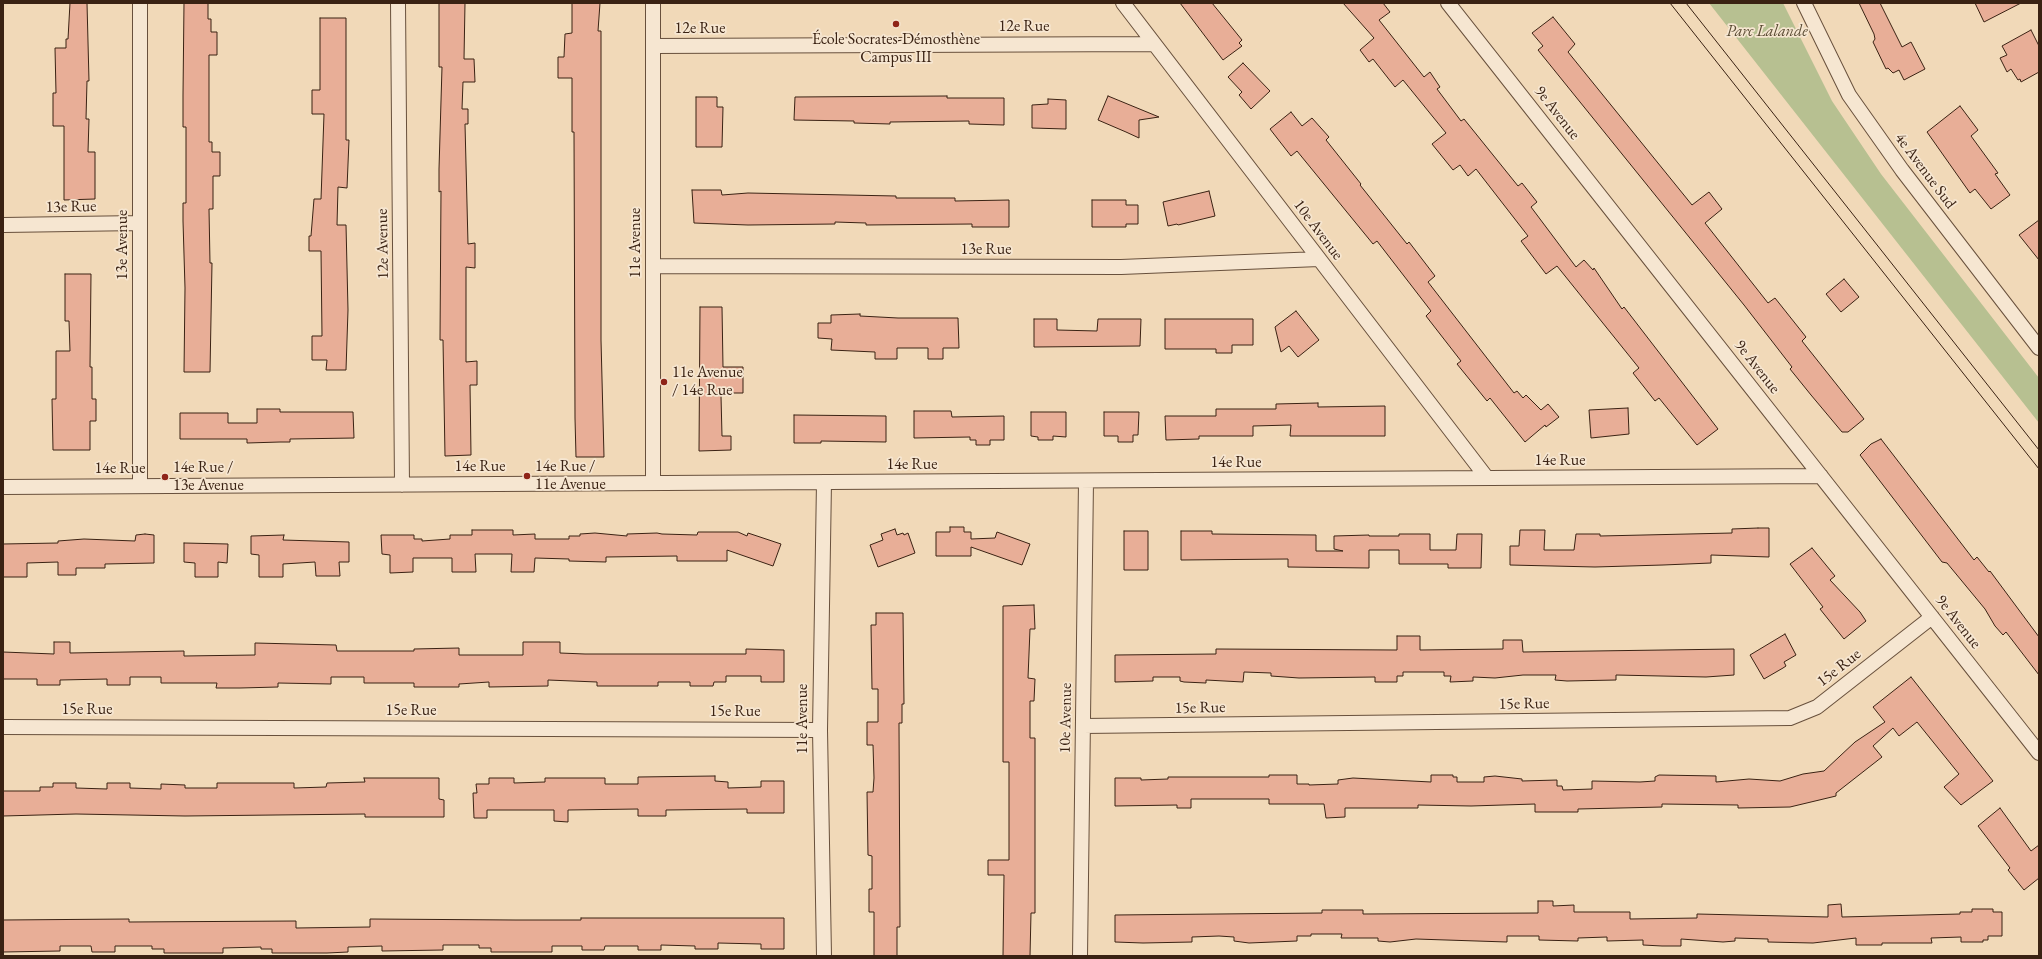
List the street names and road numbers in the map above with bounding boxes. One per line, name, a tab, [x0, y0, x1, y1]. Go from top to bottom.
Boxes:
street label: 12e Rue	[999, 17, 1049, 37]
street label: 12e Rue	[675, 19, 725, 39]
street label: 9e Avenue	[1530, 82, 1584, 144]
street label: 4e Avenue Sud	[1890, 129, 1960, 213]
street label: 10e Avenue	[1289, 196, 1347, 264]
street label: 13e Rue	[45, 197, 97, 217]
street label: 12e Avenue	[373, 208, 393, 280]
street label: 11e Avenue	[626, 208, 646, 278]
street label: 13e Avenue	[113, 210, 133, 280]
street label: 13e Rue	[961, 240, 1011, 260]
street label: 9e Avenue	[1730, 336, 1784, 398]
street label: 14e Rue	[1535, 451, 1585, 471]
street label: 14e Rue	[1211, 453, 1261, 473]
street label: 14e Rue	[887, 455, 937, 475]
street label: 14e Rue	[455, 457, 505, 477]
street label: 14e Rue	[95, 459, 145, 479]
street label: 9e Avenue	[1931, 591, 1985, 653]
street label: 15e Rue	[1813, 645, 1865, 691]
street label: 10e Avenue	[1056, 682, 1076, 754]
street label: 11e Avenue	[793, 684, 813, 754]
street label: 15e Rue	[1498, 694, 1550, 714]
street label: 15e Rue	[1174, 698, 1226, 718]
street label: 15e Rue	[62, 700, 112, 720]
street label: 15e Rue	[386, 701, 436, 721]
street label: 15e Rue	[710, 702, 760, 722]

